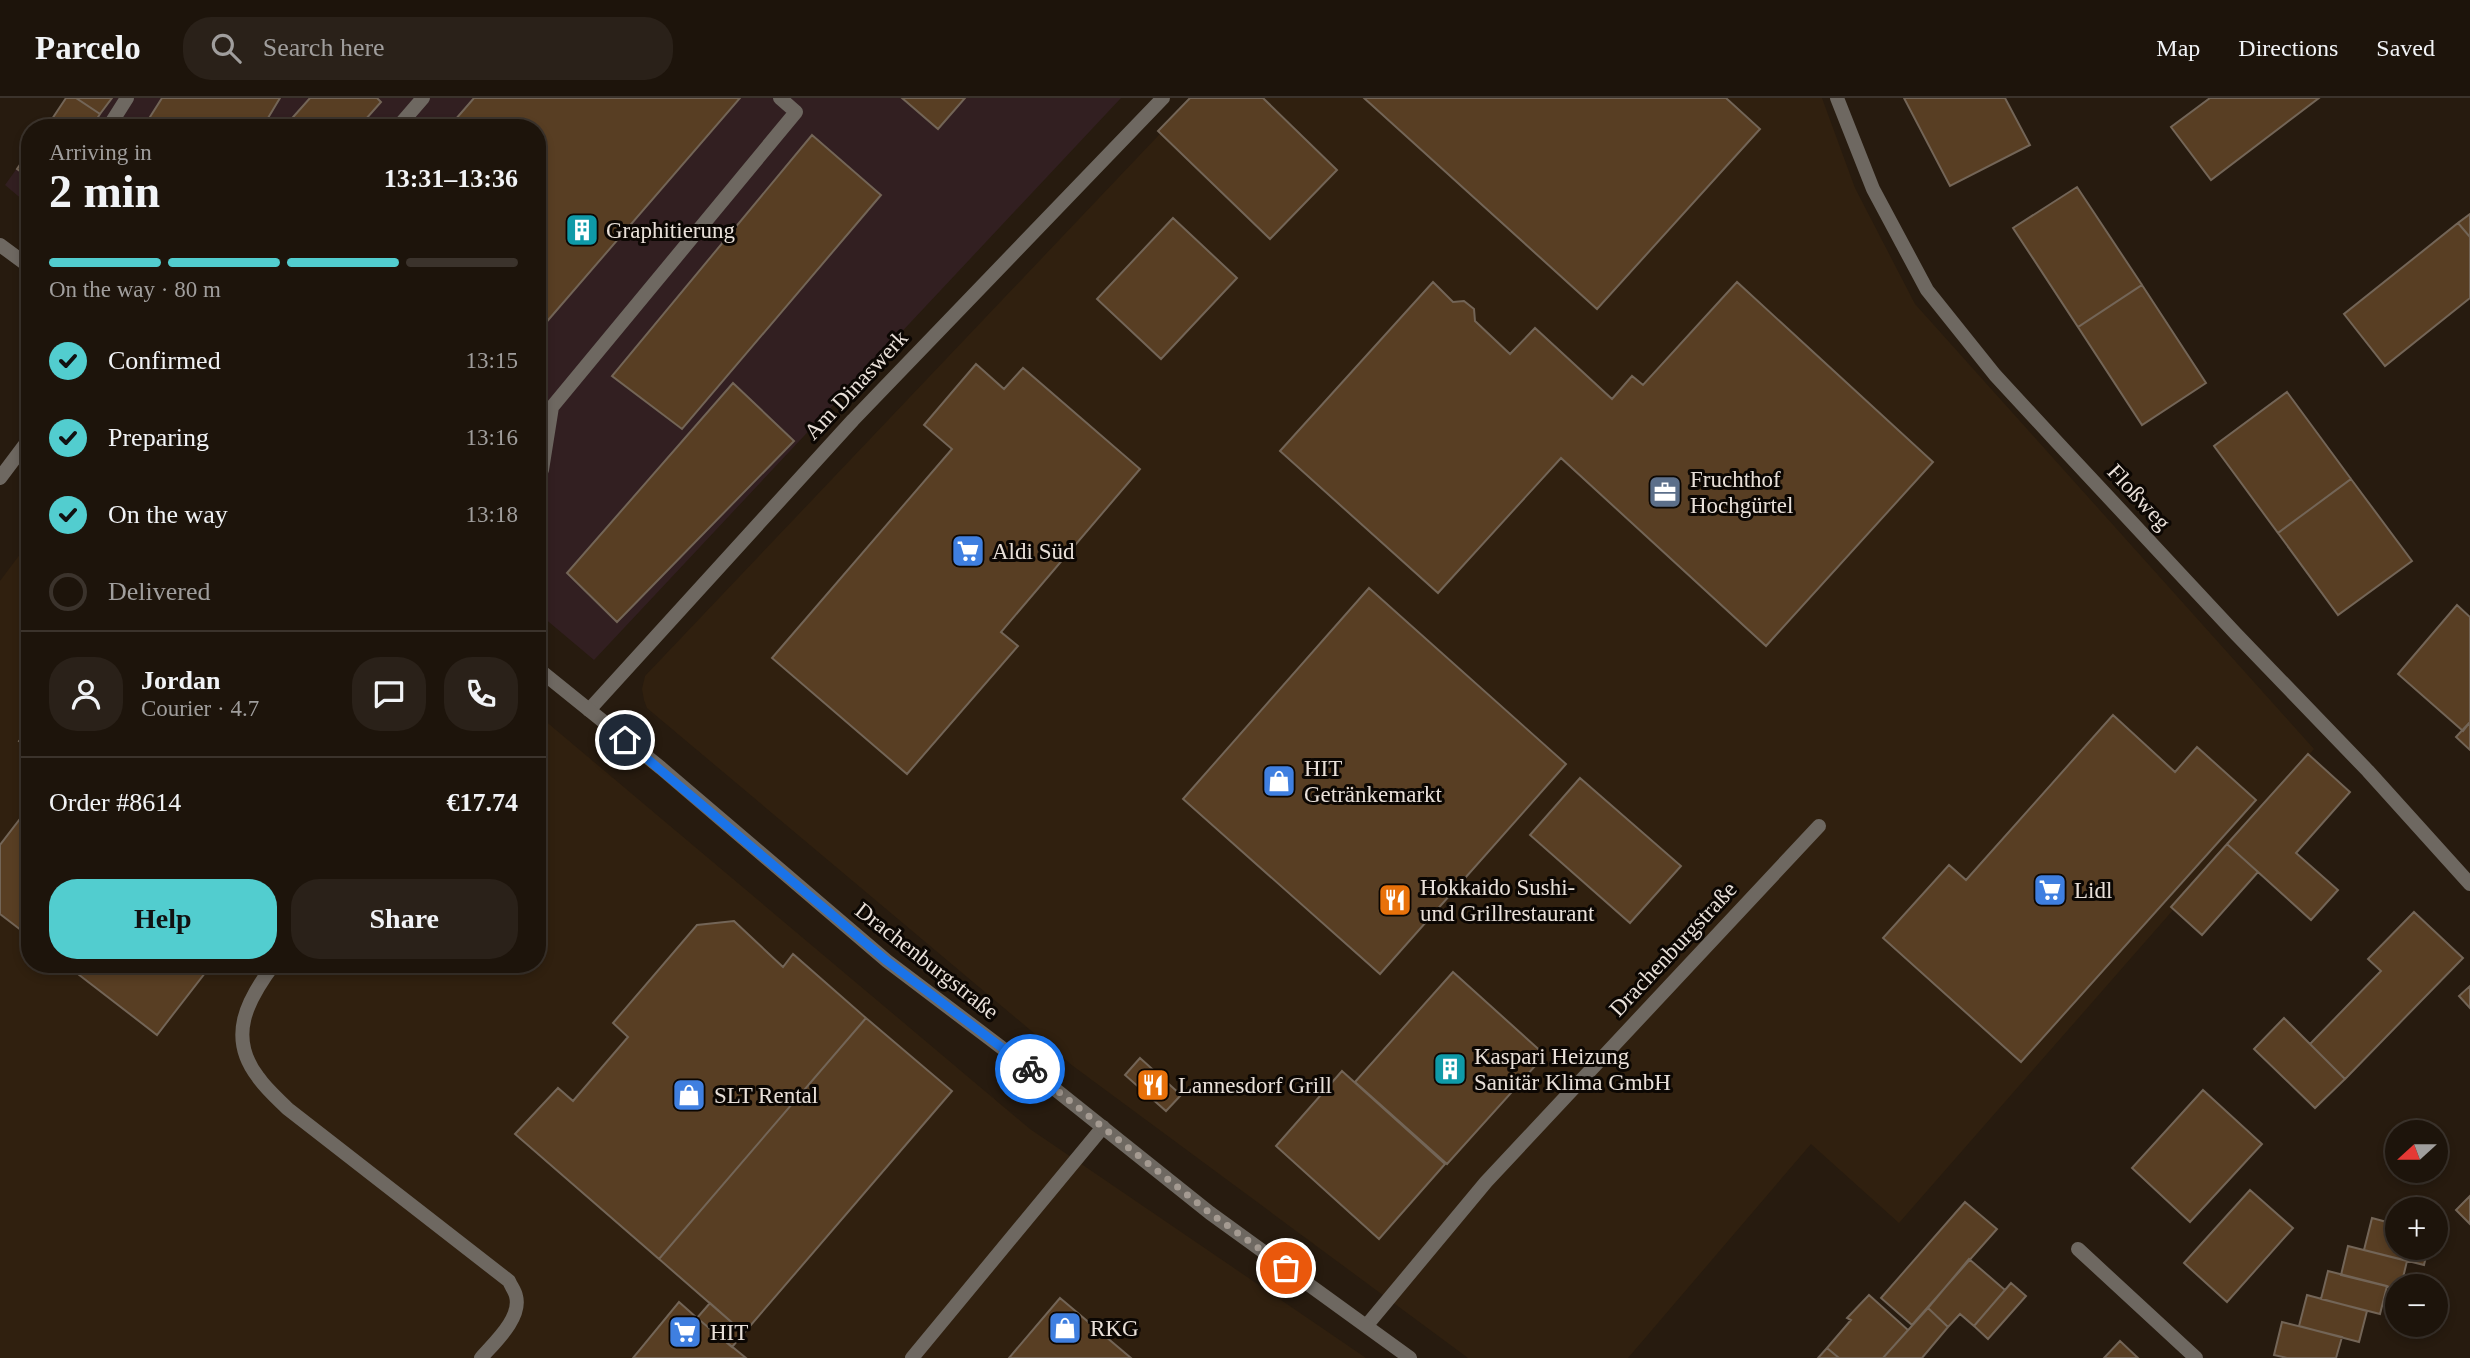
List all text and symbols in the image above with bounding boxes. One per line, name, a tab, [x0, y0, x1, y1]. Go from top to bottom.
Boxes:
search box	[183, 17, 673, 80]
icon: search	[207, 29, 245, 67]
text: Parcelo	[35, 30, 141, 66]
text: Search here	[263, 33, 385, 62]
text: Map	[2156, 35, 2200, 61]
text: Directions	[2238, 35, 2338, 61]
text: Saved	[2376, 35, 2435, 61]
text: Arriving in	[49, 140, 152, 165]
text: 13:31–13:36	[384, 164, 518, 193]
text: 2 min	[49, 166, 160, 217]
building icon: Graphitierung	[563, 211, 601, 249]
place label: Graphitierung	[606, 218, 736, 243]
text: On the way · 80 m	[49, 277, 221, 302]
street label: Am Dinaswerk	[799, 325, 913, 445]
icon: check	[49, 342, 87, 380]
text: Confirmed	[108, 346, 221, 375]
text: 13:15	[466, 348, 518, 373]
icon: check	[49, 419, 87, 457]
text: Preparing	[108, 423, 209, 452]
text: 13:16	[466, 425, 518, 450]
street label: Floßweg	[2102, 459, 2176, 535]
place label: Fruchthof Hochgürtel	[1690, 467, 1793, 518]
office icon: Fruchthof Hochgürtel	[1646, 473, 1684, 511]
icon: check	[49, 496, 87, 534]
text: On the way	[108, 500, 228, 529]
text: 13:18	[466, 502, 518, 527]
supermarket icon: Aldi Süd	[949, 532, 987, 570]
place label: Aldi Süd	[992, 539, 1075, 564]
text: Delivered	[108, 577, 211, 606]
button: person	[49, 657, 123, 731]
button: chat	[352, 657, 426, 731]
button: phone	[444, 657, 518, 731]
text: Jordan	[141, 666, 220, 695]
text: Courier · 4.7	[141, 696, 259, 721]
pin	[595, 710, 655, 770]
icon: home	[606, 721, 644, 759]
place label: HIT Getränkemarkt	[1304, 756, 1443, 807]
shop icon: HIT Getränkemarkt	[1260, 762, 1298, 800]
text: Order #8614	[49, 788, 181, 817]
text: €17.74	[447, 788, 518, 817]
supermarket icon: Lidl	[2031, 871, 2069, 909]
place label: Hokkaido Sushi- und Grillrestaurant	[1420, 875, 1595, 926]
street label: Drachenburgstraße	[1604, 877, 1742, 1021]
place label: Lidl	[2074, 878, 2112, 903]
button: Help	[49, 879, 277, 959]
button: Share	[291, 879, 518, 959]
restaurant icon: Hokkaido Sushi- und Grillrestaurant	[1376, 881, 1414, 919]
street label: Drachenburgstraße	[851, 897, 1003, 1025]
courier	[995, 1034, 1065, 1104]
place label: Kaspari Heizung Sanitär Klima GmbH	[1474, 1044, 1671, 1095]
icon: bike	[1011, 1050, 1049, 1088]
building icon: Kaspari Heizung Sanitär Klima GmbH	[1431, 1050, 1469, 1088]
restaurant icon: Lannesdorf Grill	[1134, 1066, 1172, 1104]
place label: Lannesdorf Grill	[1178, 1073, 1332, 1098]
shop icon: SLT Rental	[670, 1076, 708, 1114]
place label: SLT Rental	[714, 1083, 818, 1108]
north arrow	[2385, 1120, 2448, 1183]
map controls	[2385, 1120, 2448, 1337]
button: +	[2385, 1197, 2448, 1260]
pin	[1256, 1238, 1316, 1298]
icon: bag	[1267, 1249, 1305, 1287]
button: −	[2385, 1274, 2448, 1337]
shop icon: RKG	[1046, 1309, 1084, 1347]
supermarket icon: HIT	[666, 1313, 704, 1351]
place label: RKG	[1090, 1316, 1139, 1341]
place label: HIT	[710, 1320, 748, 1345]

